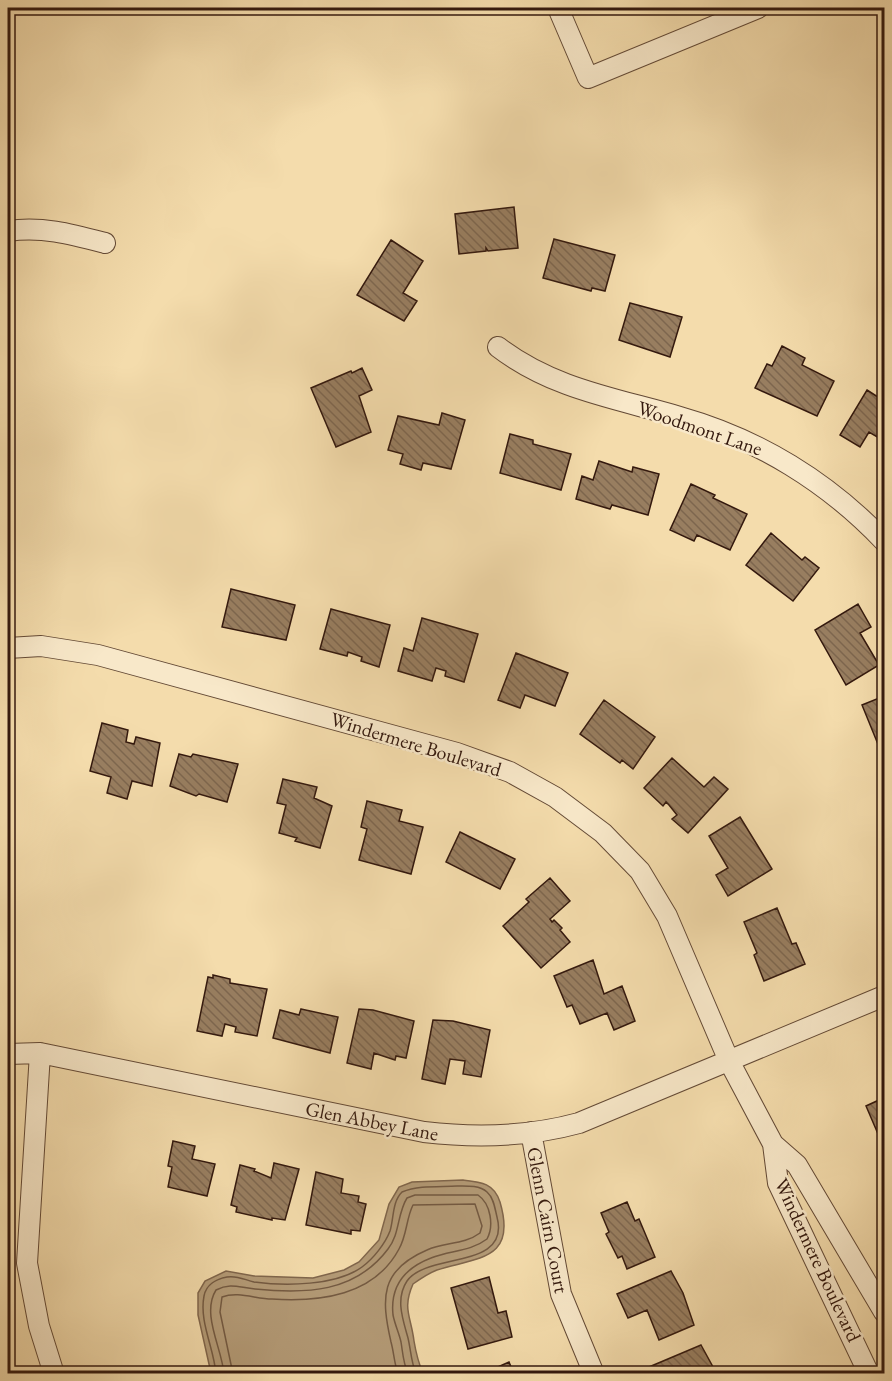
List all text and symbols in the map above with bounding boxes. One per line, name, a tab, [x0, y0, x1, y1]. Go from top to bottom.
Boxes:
street label: Woodmont Lane	[634, 394, 766, 462]
street label: Windermere Boulevard	[327, 706, 506, 783]
street label: Glen Abbey Lane	[303, 1095, 441, 1147]
street label: Glenn Cairn Court	[521, 1145, 575, 1296]
street label: Windermere Boulevard	[769, 1174, 868, 1347]

